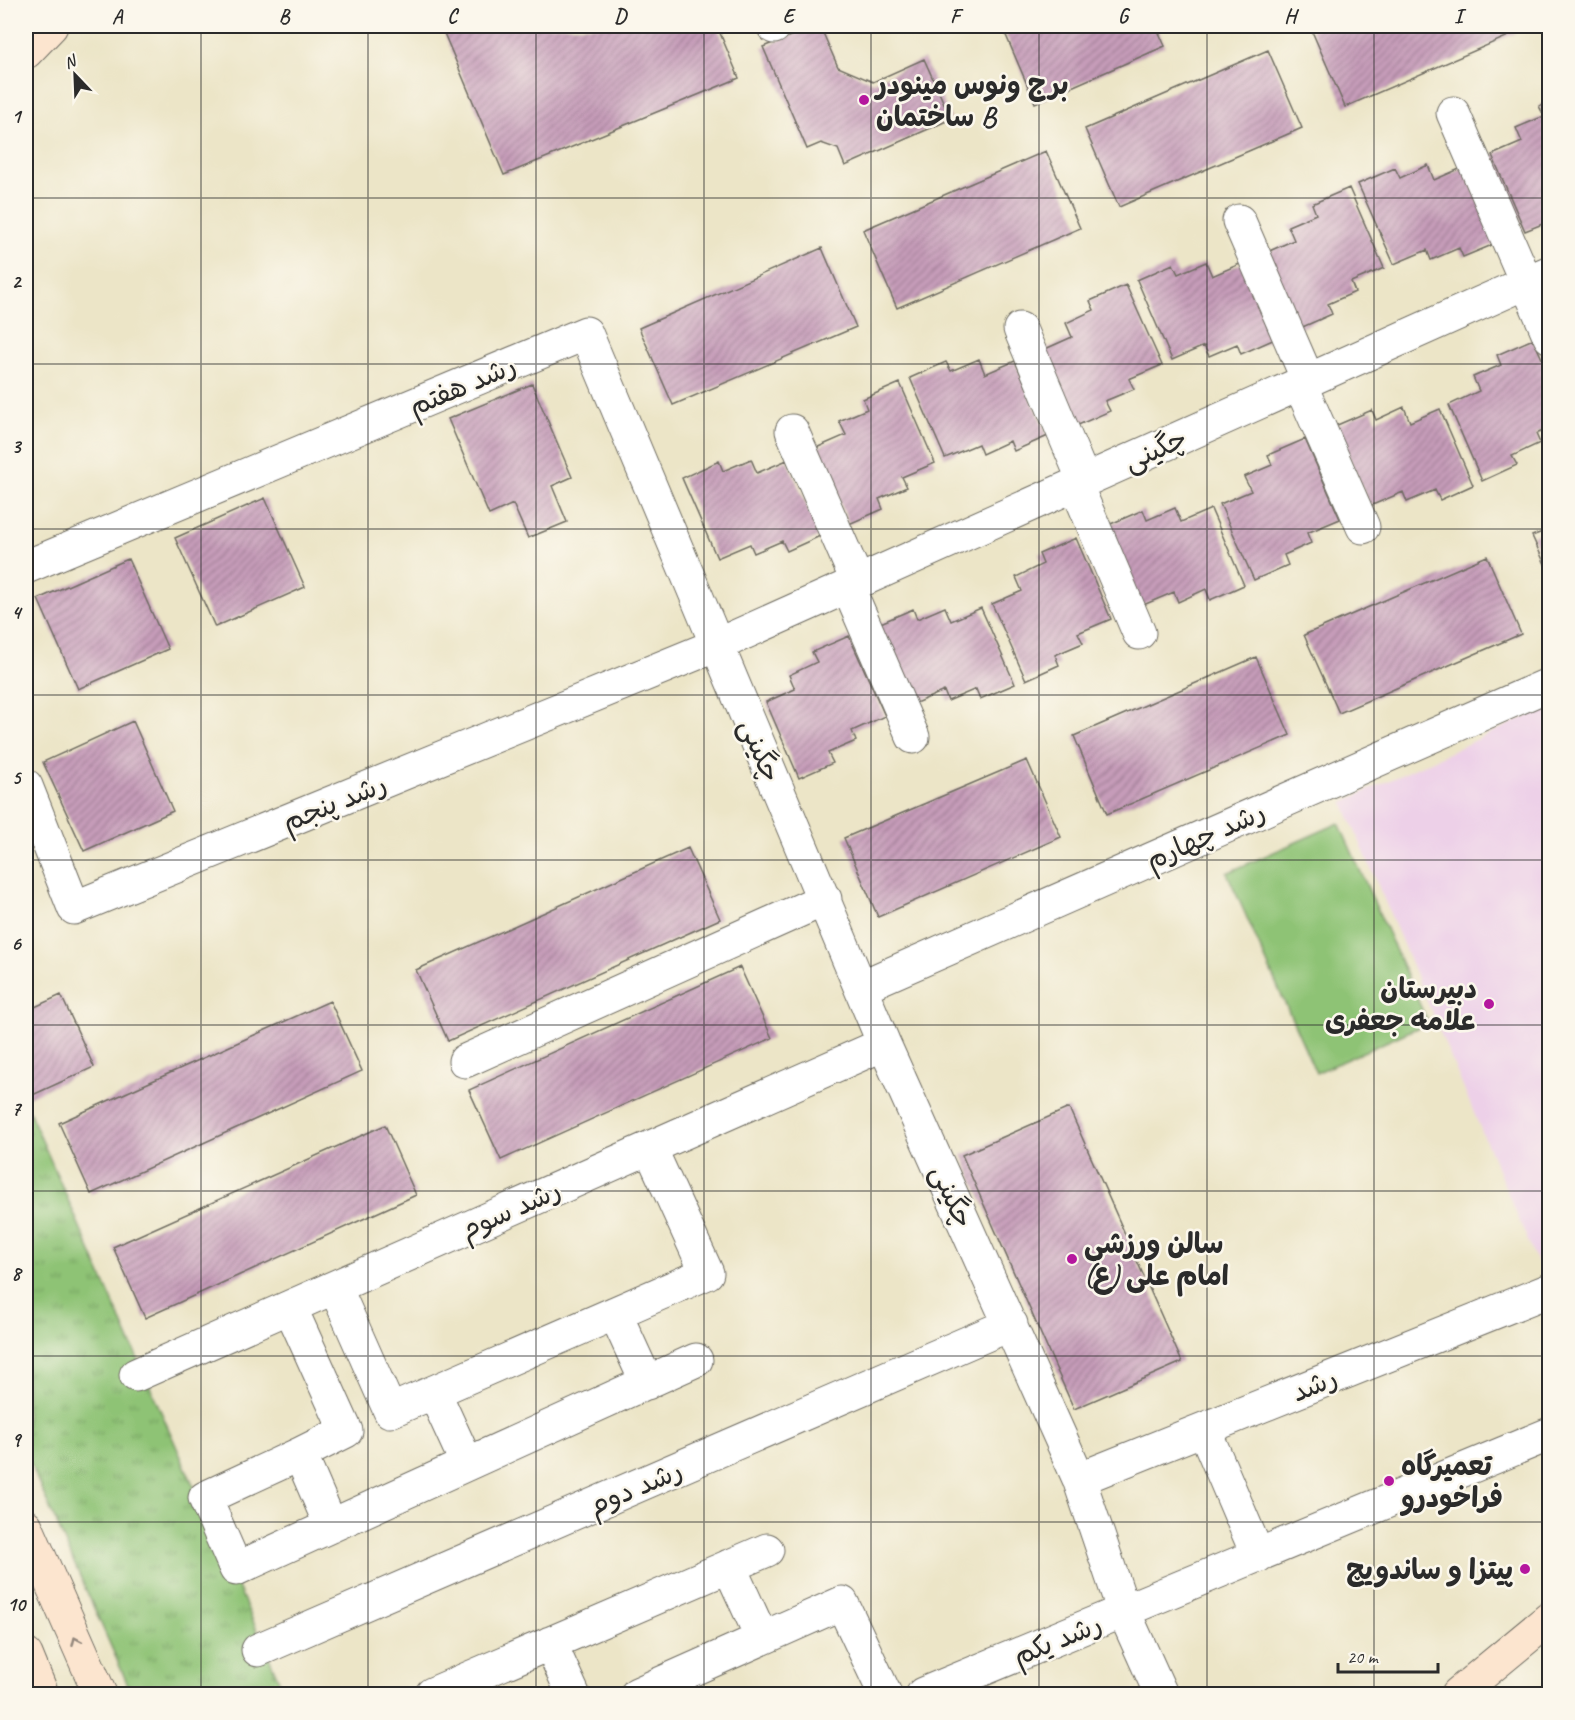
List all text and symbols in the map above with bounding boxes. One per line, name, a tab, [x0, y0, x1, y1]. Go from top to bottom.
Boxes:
text: A	[112, 4, 124, 29]
text: B	[279, 4, 291, 29]
text: C	[447, 4, 459, 29]
text: D	[614, 4, 628, 29]
text: E	[783, 4, 797, 29]
text: F	[950, 4, 964, 29]
text: G	[1118, 4, 1131, 29]
text: H	[1284, 4, 1299, 29]
text: I	[1454, 4, 1467, 29]
north arrow	[45, 45, 105, 105]
text: N	[61, 50, 81, 73]
place label: برج ونوس مینودر ساختمان B	[873, 67, 1069, 134]
marker: برج ونوس مینودر ساختمان B	[857, 93, 871, 107]
text: 1	[12, 104, 23, 129]
text: 2	[12, 269, 23, 294]
street label: رشد هفتم	[403, 347, 523, 427]
street label: چگینی	[1118, 420, 1192, 479]
text: 3	[12, 434, 23, 459]
text: 4	[12, 600, 24, 625]
street label: چگینی	[732, 713, 789, 787]
text: 5	[12, 765, 23, 790]
street label: رشد پنجم	[277, 766, 393, 843]
street label: رشد چهارم	[1140, 794, 1272, 881]
text: 6	[11, 931, 22, 956]
place label: دبیرستان علامه جعفری	[1325, 971, 1477, 1038]
marker: دبیرستان علامه جعفری	[1482, 997, 1496, 1011]
text: 7	[12, 1096, 23, 1121]
street label: چگینی	[923, 1159, 982, 1233]
street label: رشد سوم	[454, 1172, 568, 1251]
place label: سالن ورزشی امام علی (ع)	[1084, 1226, 1229, 1297]
marker: سالن ورزشی امام علی (ع)	[1065, 1252, 1079, 1266]
text: 8	[12, 1261, 24, 1286]
street label: رشد	[1286, 1360, 1342, 1409]
text: 9	[12, 1427, 23, 1452]
place label: تعمیرگاه فراخودرو	[1399, 1448, 1503, 1517]
street label: رشد دوم	[583, 1452, 689, 1527]
marker: تعمیرگاه فراخودرو	[1382, 1474, 1396, 1488]
place label: پیتزا و ساندویچ	[1346, 1552, 1513, 1588]
marker: پیتزا و ساندویچ	[1518, 1562, 1532, 1576]
text: 10	[7, 1592, 27, 1617]
street label: رشد یکم	[1008, 1606, 1108, 1677]
one-way arrow	[72, 1636, 84, 1647]
scale bar	[1338, 1636, 1438, 1674]
text: 20 m	[1347, 1646, 1380, 1668]

